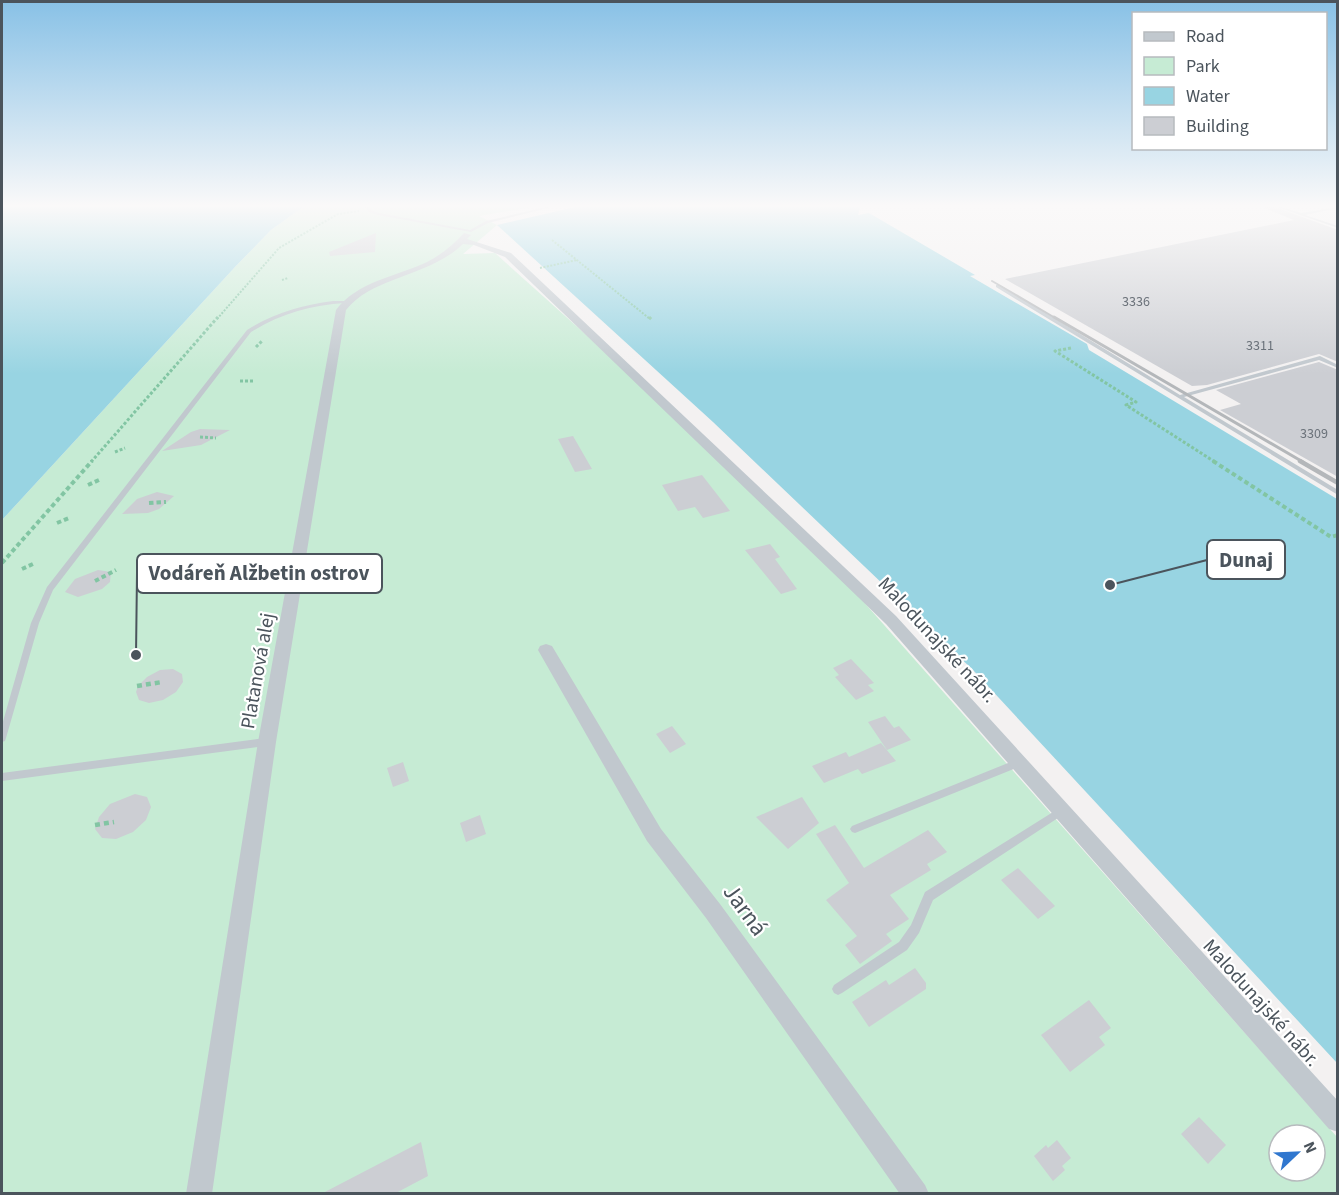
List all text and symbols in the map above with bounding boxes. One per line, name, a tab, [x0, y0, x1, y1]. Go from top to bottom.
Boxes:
legend	[1132, 12, 1327, 150]
text: Road	[1186, 24, 1225, 49]
text: Park	[1186, 54, 1220, 79]
text: Water	[1186, 84, 1230, 109]
text: Building	[1186, 114, 1249, 139]
house number: 3336	[1122, 292, 1150, 312]
house number: 3311	[1246, 336, 1274, 356]
house number: 3309	[1300, 424, 1328, 444]
callout: Dunaj	[1207, 540, 1285, 579]
text: Dunaj	[1219, 545, 1273, 575]
callout: Vodáreň Alžbetin ostrov	[137, 554, 382, 593]
text: Vodáreň Alžbetin ostrov	[148, 558, 369, 588]
street label: Malodunajské nábr.	[871, 571, 1003, 709]
street label: Platanová alej	[234, 611, 282, 731]
street label: Jarná	[714, 877, 776, 943]
street label: Malodunajské nábr.	[1196, 933, 1326, 1073]
north arrow	[1267, 1123, 1327, 1183]
text: N	[1298, 1138, 1322, 1157]

